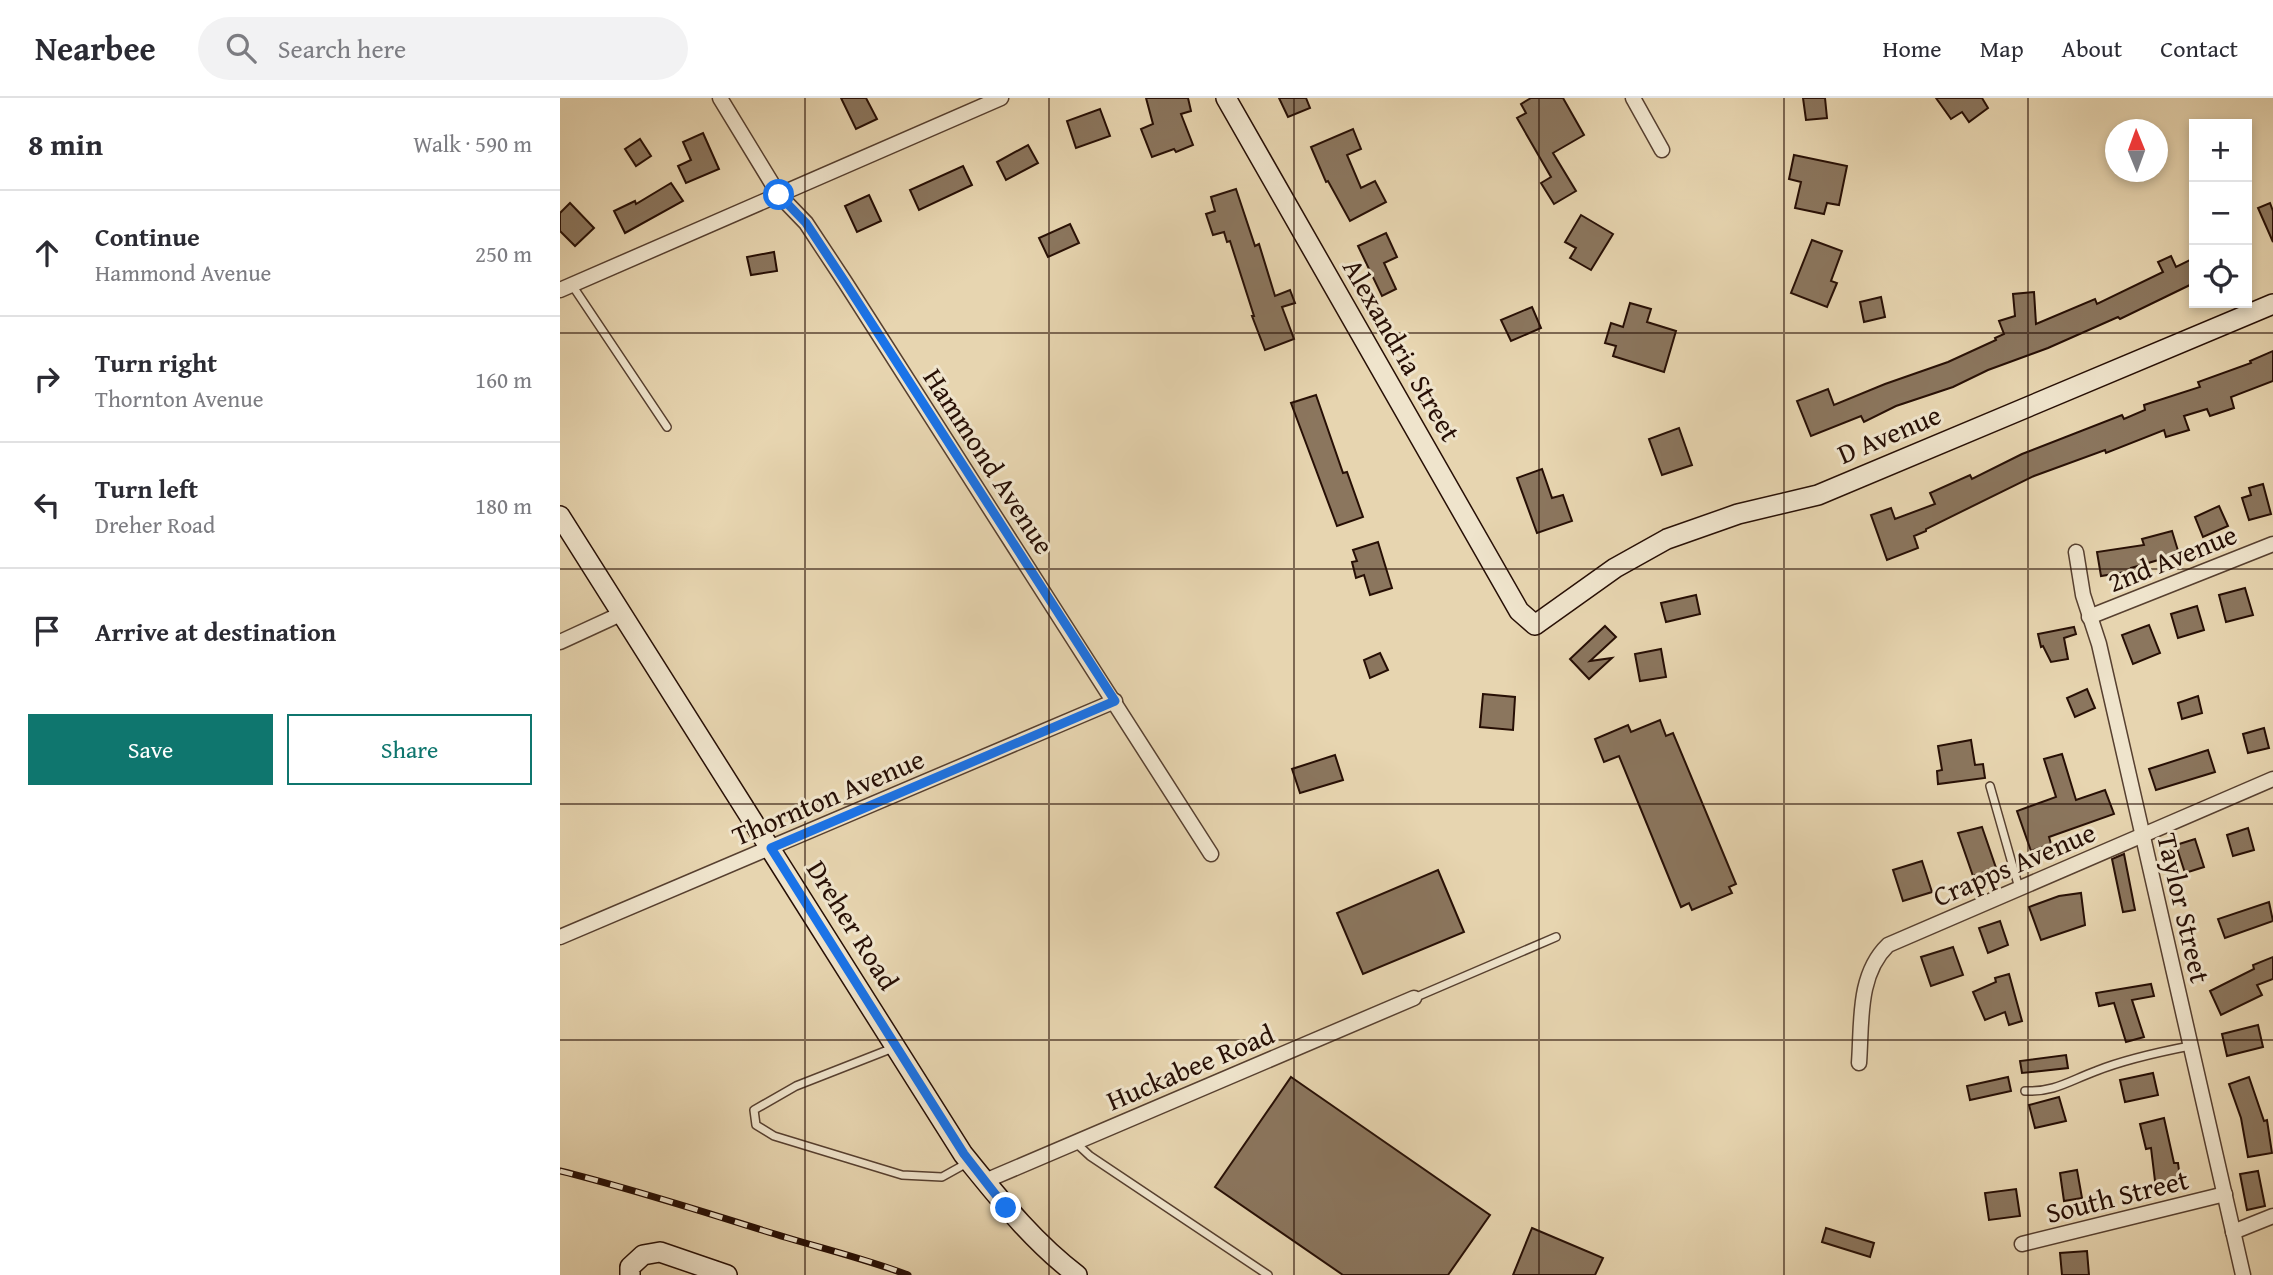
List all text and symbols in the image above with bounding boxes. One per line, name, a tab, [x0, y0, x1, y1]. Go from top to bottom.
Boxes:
search box	[198, 17, 688, 80]
text: Nearbee	[35, 24, 156, 72]
icon: search	[222, 29, 260, 67]
text: Search here	[278, 29, 406, 68]
text: Home	[1883, 31, 1942, 66]
text: Map	[1980, 31, 2024, 66]
text: About	[2062, 31, 2122, 66]
text: Contact	[2160, 31, 2238, 66]
north arrow	[2105, 119, 2168, 182]
map controls	[2189, 119, 2252, 308]
button: +	[2189, 119, 2252, 182]
text: 8 min	[28, 122, 103, 166]
text: Walk · 590 m	[413, 127, 532, 160]
route start	[763, 179, 794, 210]
button: −	[2189, 182, 2252, 245]
text: Continue	[95, 217, 200, 256]
icon: ahead	[28, 234, 66, 272]
text: 250 m	[475, 237, 532, 270]
button: locate	[2189, 245, 2252, 308]
street label: Alexandria Street	[1333, 251, 1472, 449]
text: Hammond Avenue	[95, 256, 271, 289]
text: Turn right	[95, 343, 217, 382]
icon: right	[28, 360, 66, 398]
street label: Hammond Avenue	[914, 360, 1065, 562]
text: 160 m	[475, 363, 532, 396]
text: Thornton Avenue	[95, 382, 263, 415]
street label: D Avenue	[1831, 393, 1947, 474]
text: Turn left	[95, 469, 198, 508]
icon: left	[28, 486, 66, 524]
text: 180 m	[475, 489, 532, 522]
text: Dreher Road	[95, 508, 215, 541]
street label: 2nd Avenue	[2101, 513, 2243, 602]
icon: arrive	[28, 612, 66, 650]
text: Arrive at destination	[95, 612, 336, 651]
button: Save	[28, 714, 273, 785]
button: Share	[287, 714, 532, 785]
street label: Thornton Avenue	[725, 738, 930, 855]
street label: Crapps Avenue	[1926, 811, 2102, 916]
street label: Taylor Street	[2147, 829, 2222, 987]
street label: Dreher Road	[797, 852, 910, 998]
street label: Huckabee Road	[1100, 1013, 1280, 1120]
street label: South Street	[2041, 1158, 2193, 1233]
route end	[990, 1192, 1021, 1223]

